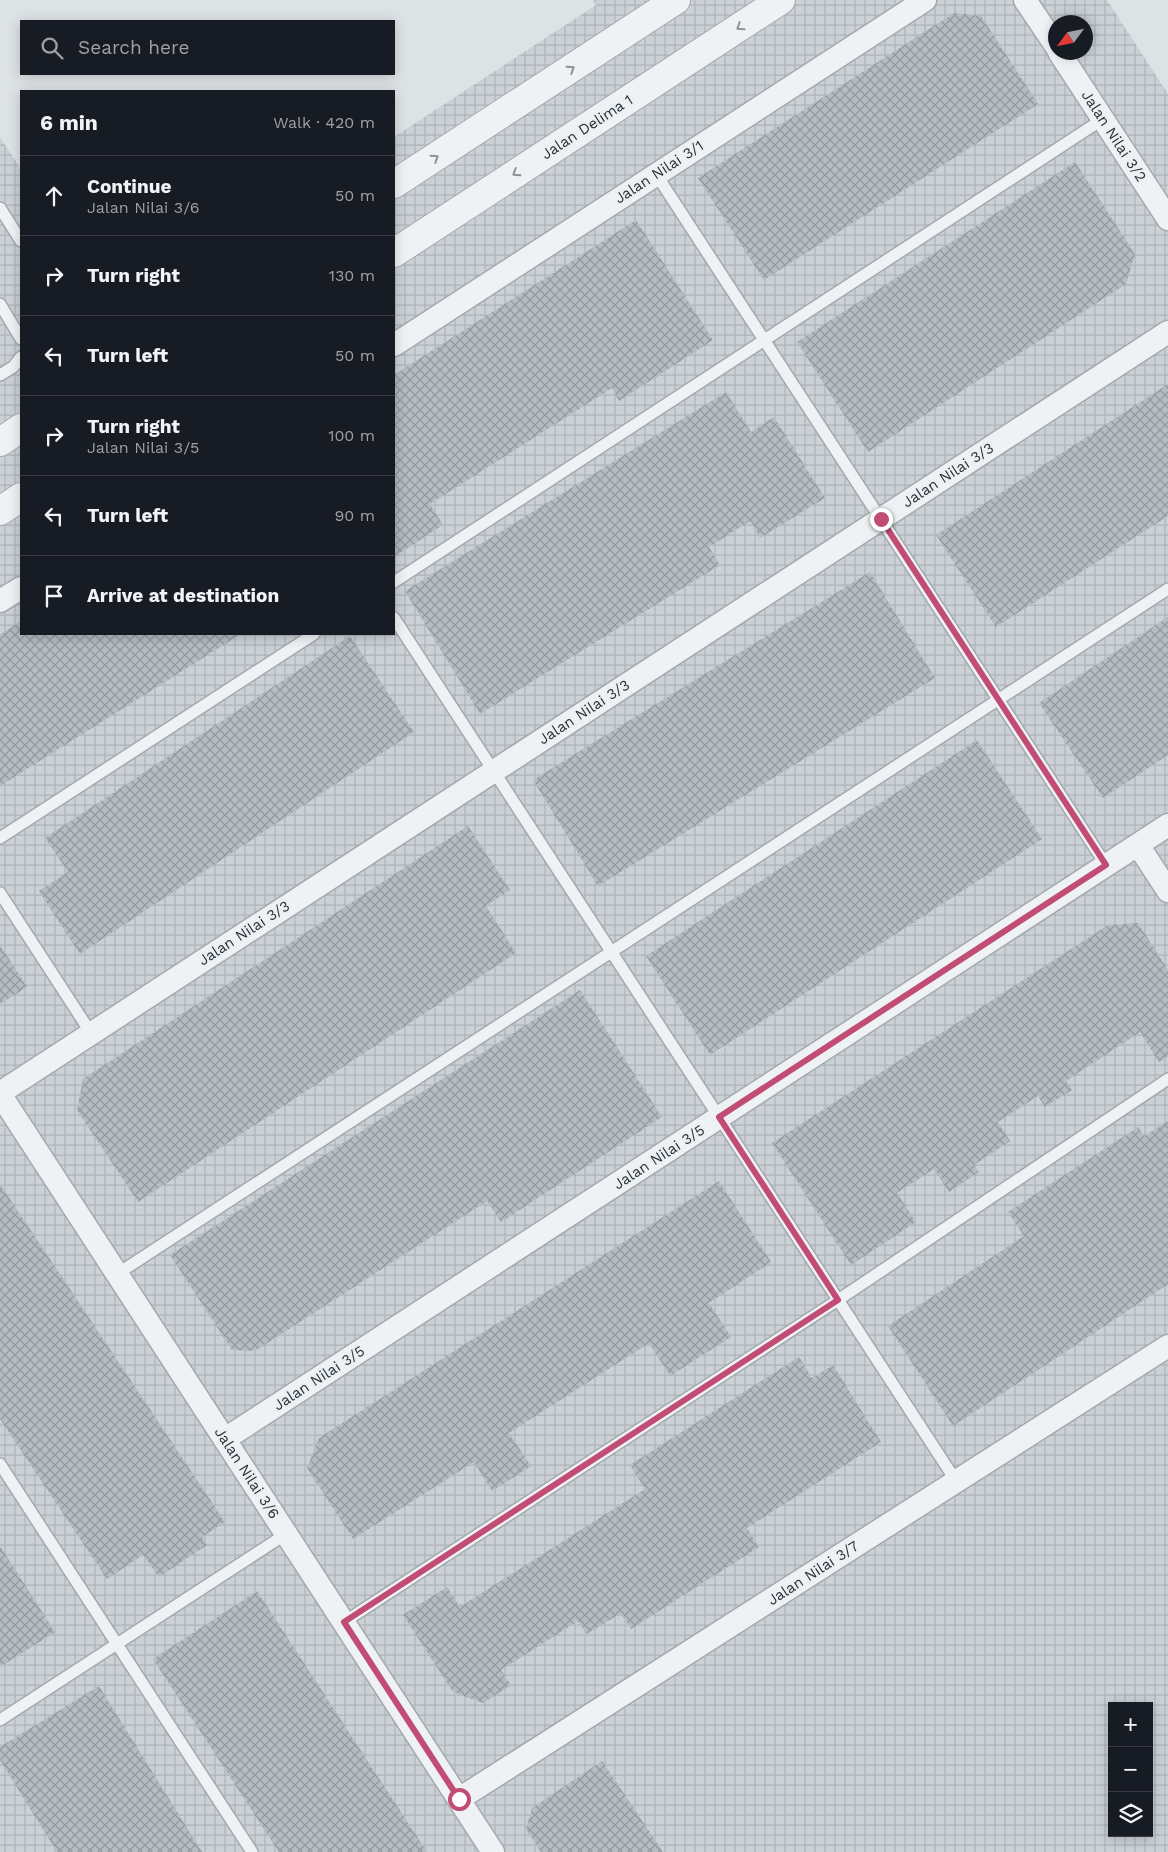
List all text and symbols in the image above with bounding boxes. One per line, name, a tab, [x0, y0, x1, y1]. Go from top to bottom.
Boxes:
north arrow	[1048, 15, 1093, 60]
search box	[20, 20, 395, 75]
one-way arrow	[736, 20, 745, 30]
icon: search	[38, 34, 66, 62]
text: Search here	[78, 36, 189, 59]
one-way arrow	[565, 65, 574, 75]
street label: Jalan Nilai 3/2	[1078, 87, 1150, 185]
street label: Jalan Delima 1	[538, 91, 636, 163]
text: 6 min	[40, 110, 98, 135]
text: Walk · 420 m	[273, 113, 375, 132]
street label: Jalan Nilai 3/1	[611, 137, 707, 207]
one-way arrow	[429, 154, 438, 164]
one-way arrow	[512, 167, 522, 176]
text: Continue	[87, 175, 171, 198]
icon: ahead	[40, 182, 68, 210]
text: 50 m	[335, 186, 375, 205]
text: Jalan Nilai 3/6	[87, 198, 200, 217]
icon: right	[40, 262, 68, 290]
text: Turn right	[87, 264, 180, 287]
text: 130 m	[329, 266, 375, 285]
icon: left	[40, 342, 68, 370]
text: Turn left	[87, 344, 168, 367]
text: 50 m	[335, 346, 375, 365]
text: Turn right	[87, 415, 180, 438]
icon: right	[40, 422, 68, 450]
text: 100 m	[328, 426, 375, 445]
text: Jalan Nilai 3/5	[87, 438, 199, 457]
street label: Jalan Nilai 3/3	[899, 439, 997, 511]
icon: left	[40, 502, 68, 530]
text: Turn left	[87, 504, 168, 527]
text: 90 m	[334, 506, 375, 525]
route end	[870, 508, 893, 531]
icon: arrive	[40, 582, 68, 610]
text: Arrive at destination	[87, 584, 279, 607]
street label: Jalan Nilai 3/3	[535, 676, 633, 748]
street label: Jalan Nilai 3/3	[195, 897, 293, 969]
street label: Jalan Nilai 3/5	[610, 1121, 708, 1193]
street label: Jalan Nilai 3/5	[270, 1342, 368, 1414]
street label: Jalan Nilai 3/6	[211, 1424, 283, 1522]
street label: Jalan Nilai 3/7	[764, 1537, 862, 1609]
map controls	[1108, 1702, 1153, 1837]
button: +	[1108, 1702, 1153, 1747]
button: −	[1108, 1747, 1153, 1792]
route start	[448, 1788, 471, 1811]
button: layers	[1108, 1792, 1153, 1837]

